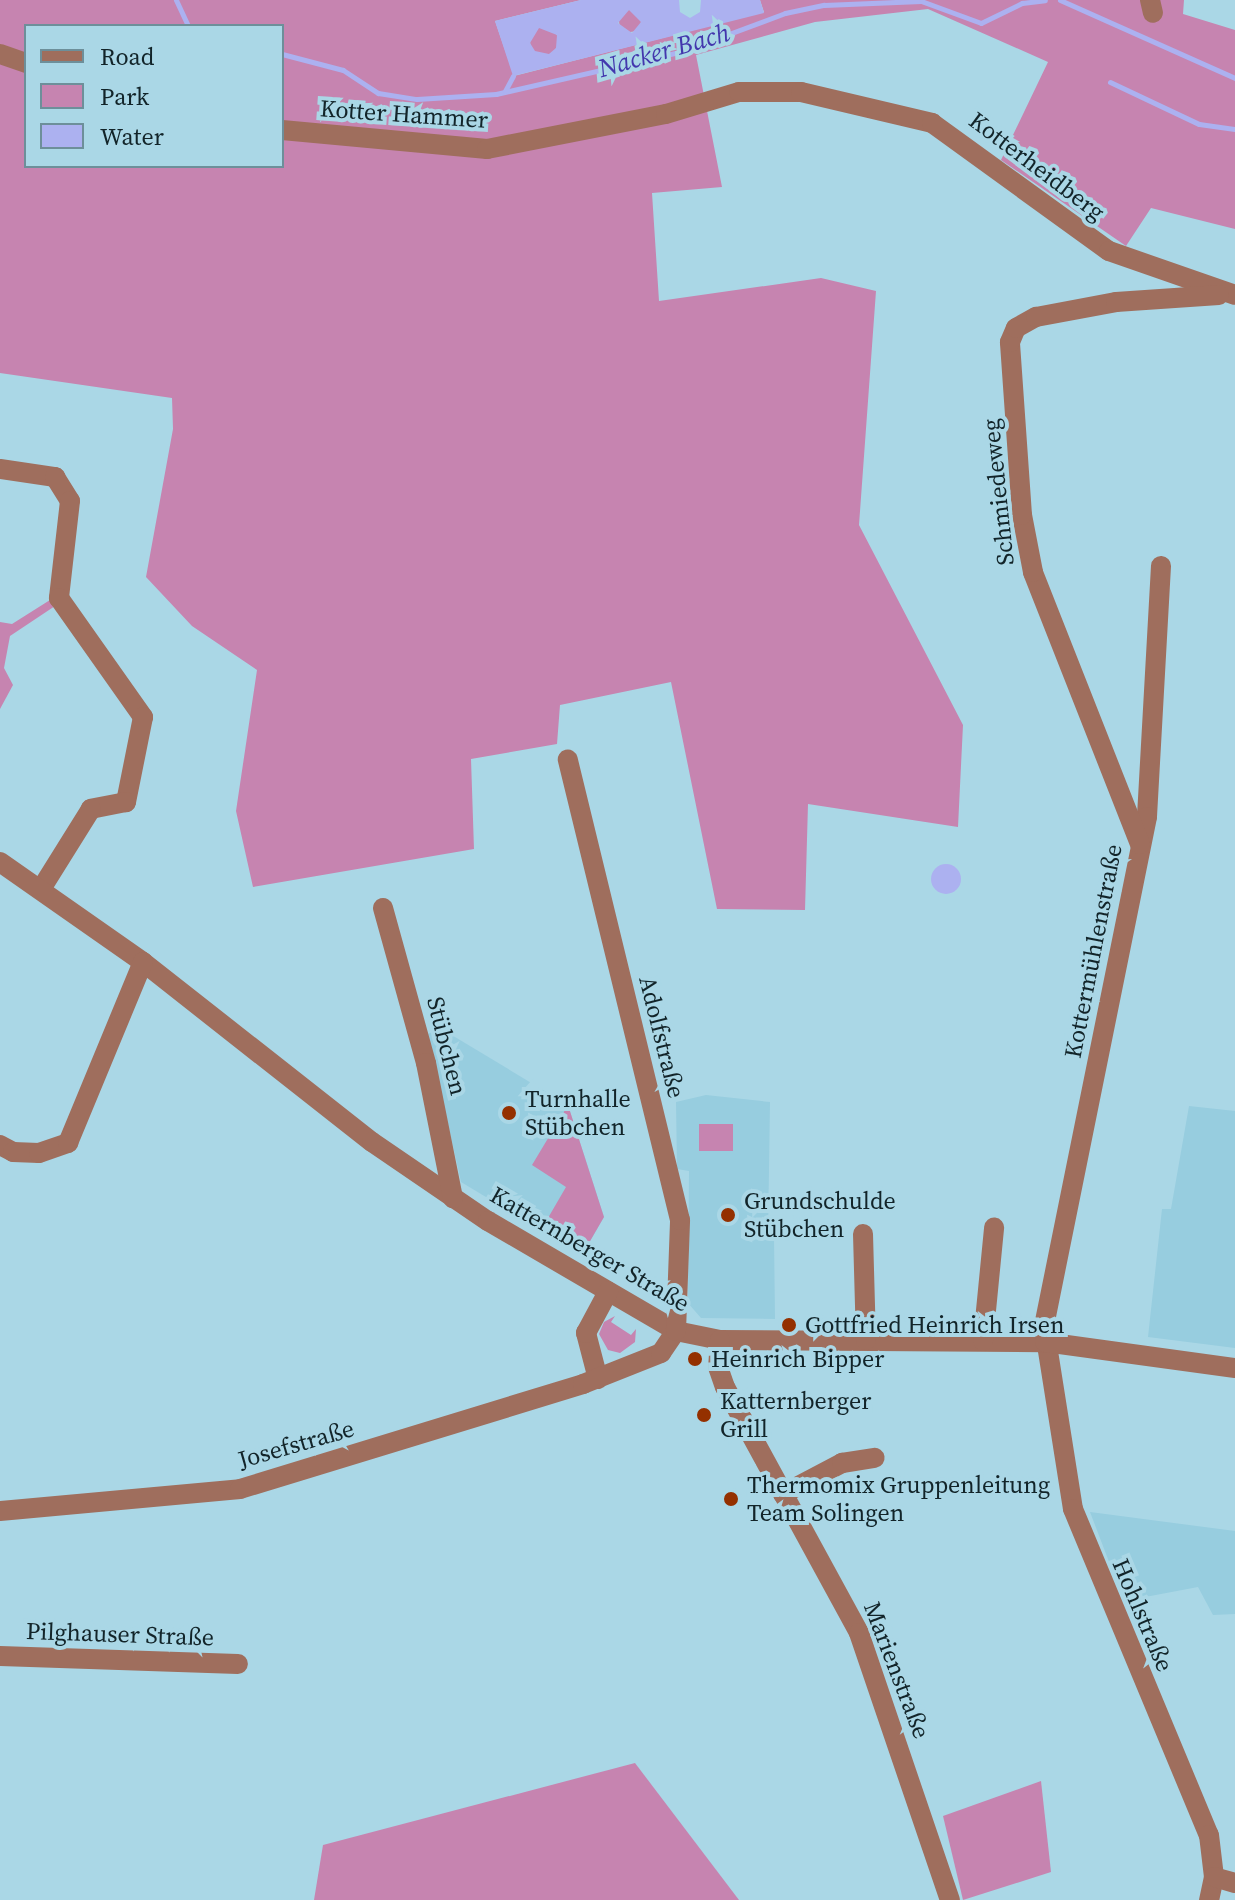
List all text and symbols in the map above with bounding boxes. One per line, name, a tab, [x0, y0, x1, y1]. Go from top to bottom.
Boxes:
water label: Nacker Bach	[595, 17, 733, 85]
legend	[24, 24, 284, 168]
text: Road	[100, 40, 154, 73]
text: Park	[100, 80, 149, 113]
street label: Kotter Hammer	[319, 94, 489, 134]
street label: Kotterheidberg	[964, 106, 1110, 226]
text: Water	[100, 120, 164, 153]
street label: Schmiedeweg	[976, 417, 1020, 567]
street label: Kottermühlenstraße	[1058, 842, 1128, 1060]
street label: Adolfstraße	[633, 973, 691, 1101]
street label: Stübchen	[421, 994, 473, 1098]
place label: Turnhalle Stübchen	[525, 1085, 631, 1141]
marker: Turnhalle Stübchen	[500, 1104, 518, 1122]
street label: Katternberger Straße	[485, 1180, 695, 1318]
place label: Grundschulde Stübchen	[744, 1187, 896, 1243]
marker: Grundschulde Stübchen	[719, 1206, 737, 1224]
place label: Gottfried Heinrich Irsen	[805, 1311, 1065, 1339]
marker: Gottfried Heinrich Irsen	[780, 1316, 798, 1334]
place label: Heinrich Bipper	[711, 1345, 884, 1373]
marker: Heinrich Bipper	[686, 1350, 704, 1368]
place label: Katternberger Grill	[720, 1387, 871, 1443]
marker: Katternberger Grill	[695, 1406, 713, 1424]
street label: Josefstraße	[235, 1414, 357, 1474]
place label: Thermomix Gruppenleitung Team Solingen	[747, 1471, 1050, 1527]
marker: Thermomix Gruppenleitung Team Solingen	[722, 1490, 740, 1508]
street label: Hohlstraße	[1106, 1554, 1180, 1676]
street label: Marienstraße	[858, 1598, 936, 1742]
street label: Pilghauser Straße	[26, 1616, 214, 1652]

